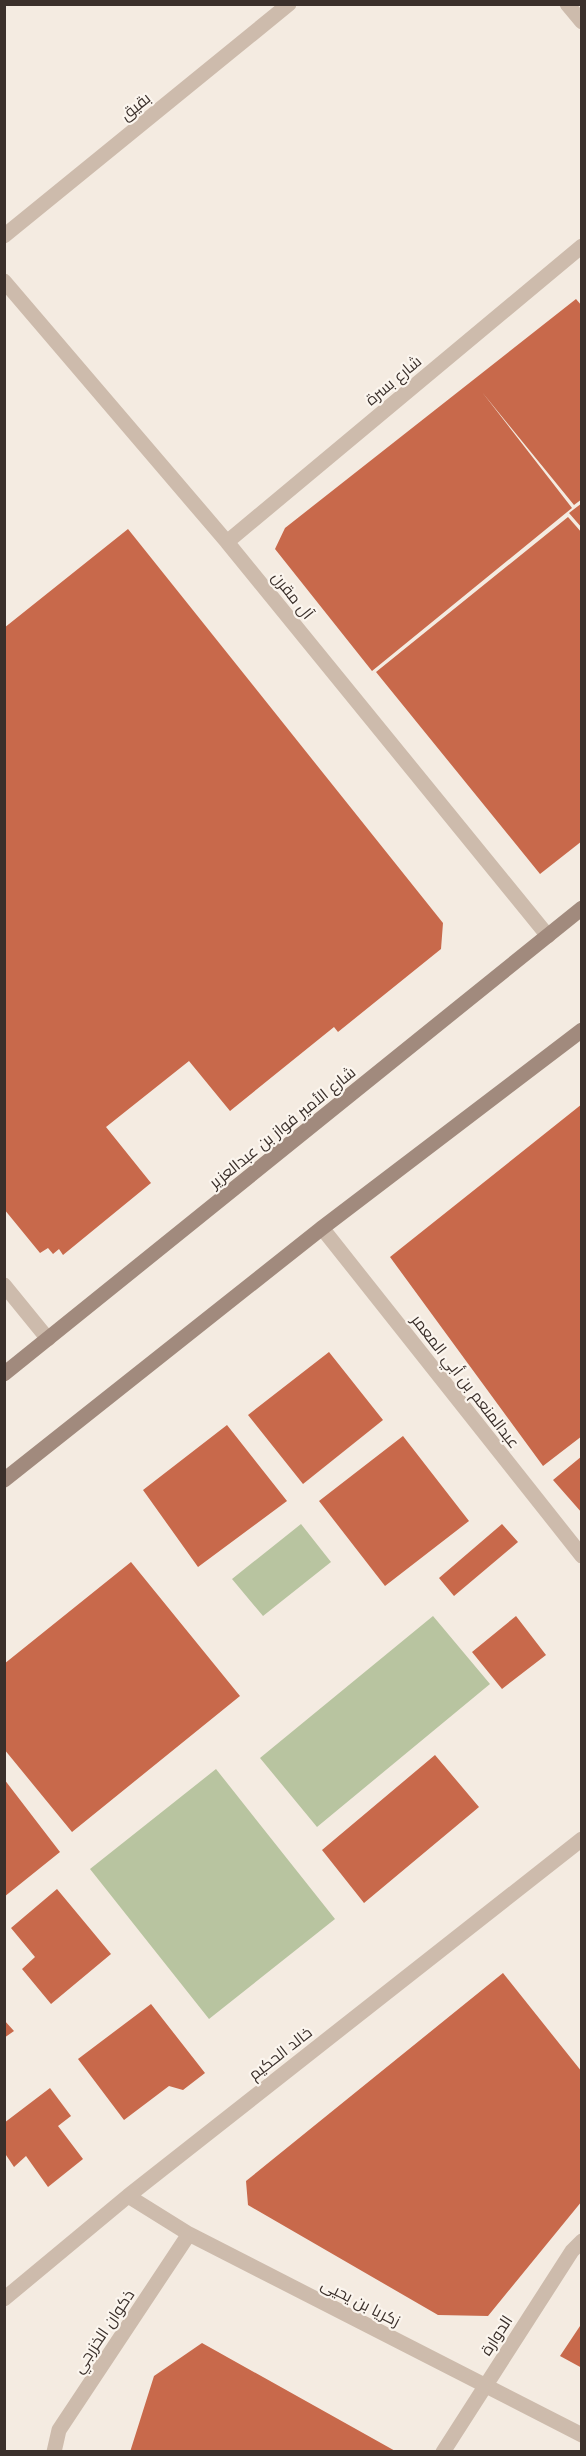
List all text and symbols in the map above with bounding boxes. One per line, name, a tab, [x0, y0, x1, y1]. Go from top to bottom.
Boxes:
street label: بقيق	[116, 88, 155, 125]
street label: شارع بسرة	[361, 351, 426, 411]
street label: آل مقرن	[267, 567, 319, 624]
street label: شارع الأمير فواز بن عبدالعزير	[204, 1062, 360, 1194]
street label: عبدالمنعم بن أبي المعمر	[404, 1309, 524, 1454]
street label: خالد الحكيم	[244, 2022, 317, 2086]
street label: زكريا بن يحيى	[318, 2274, 404, 2331]
street label: ذكوان الخزرجي	[68, 2285, 142, 2379]
street label: الدوارة	[476, 2311, 516, 2359]

